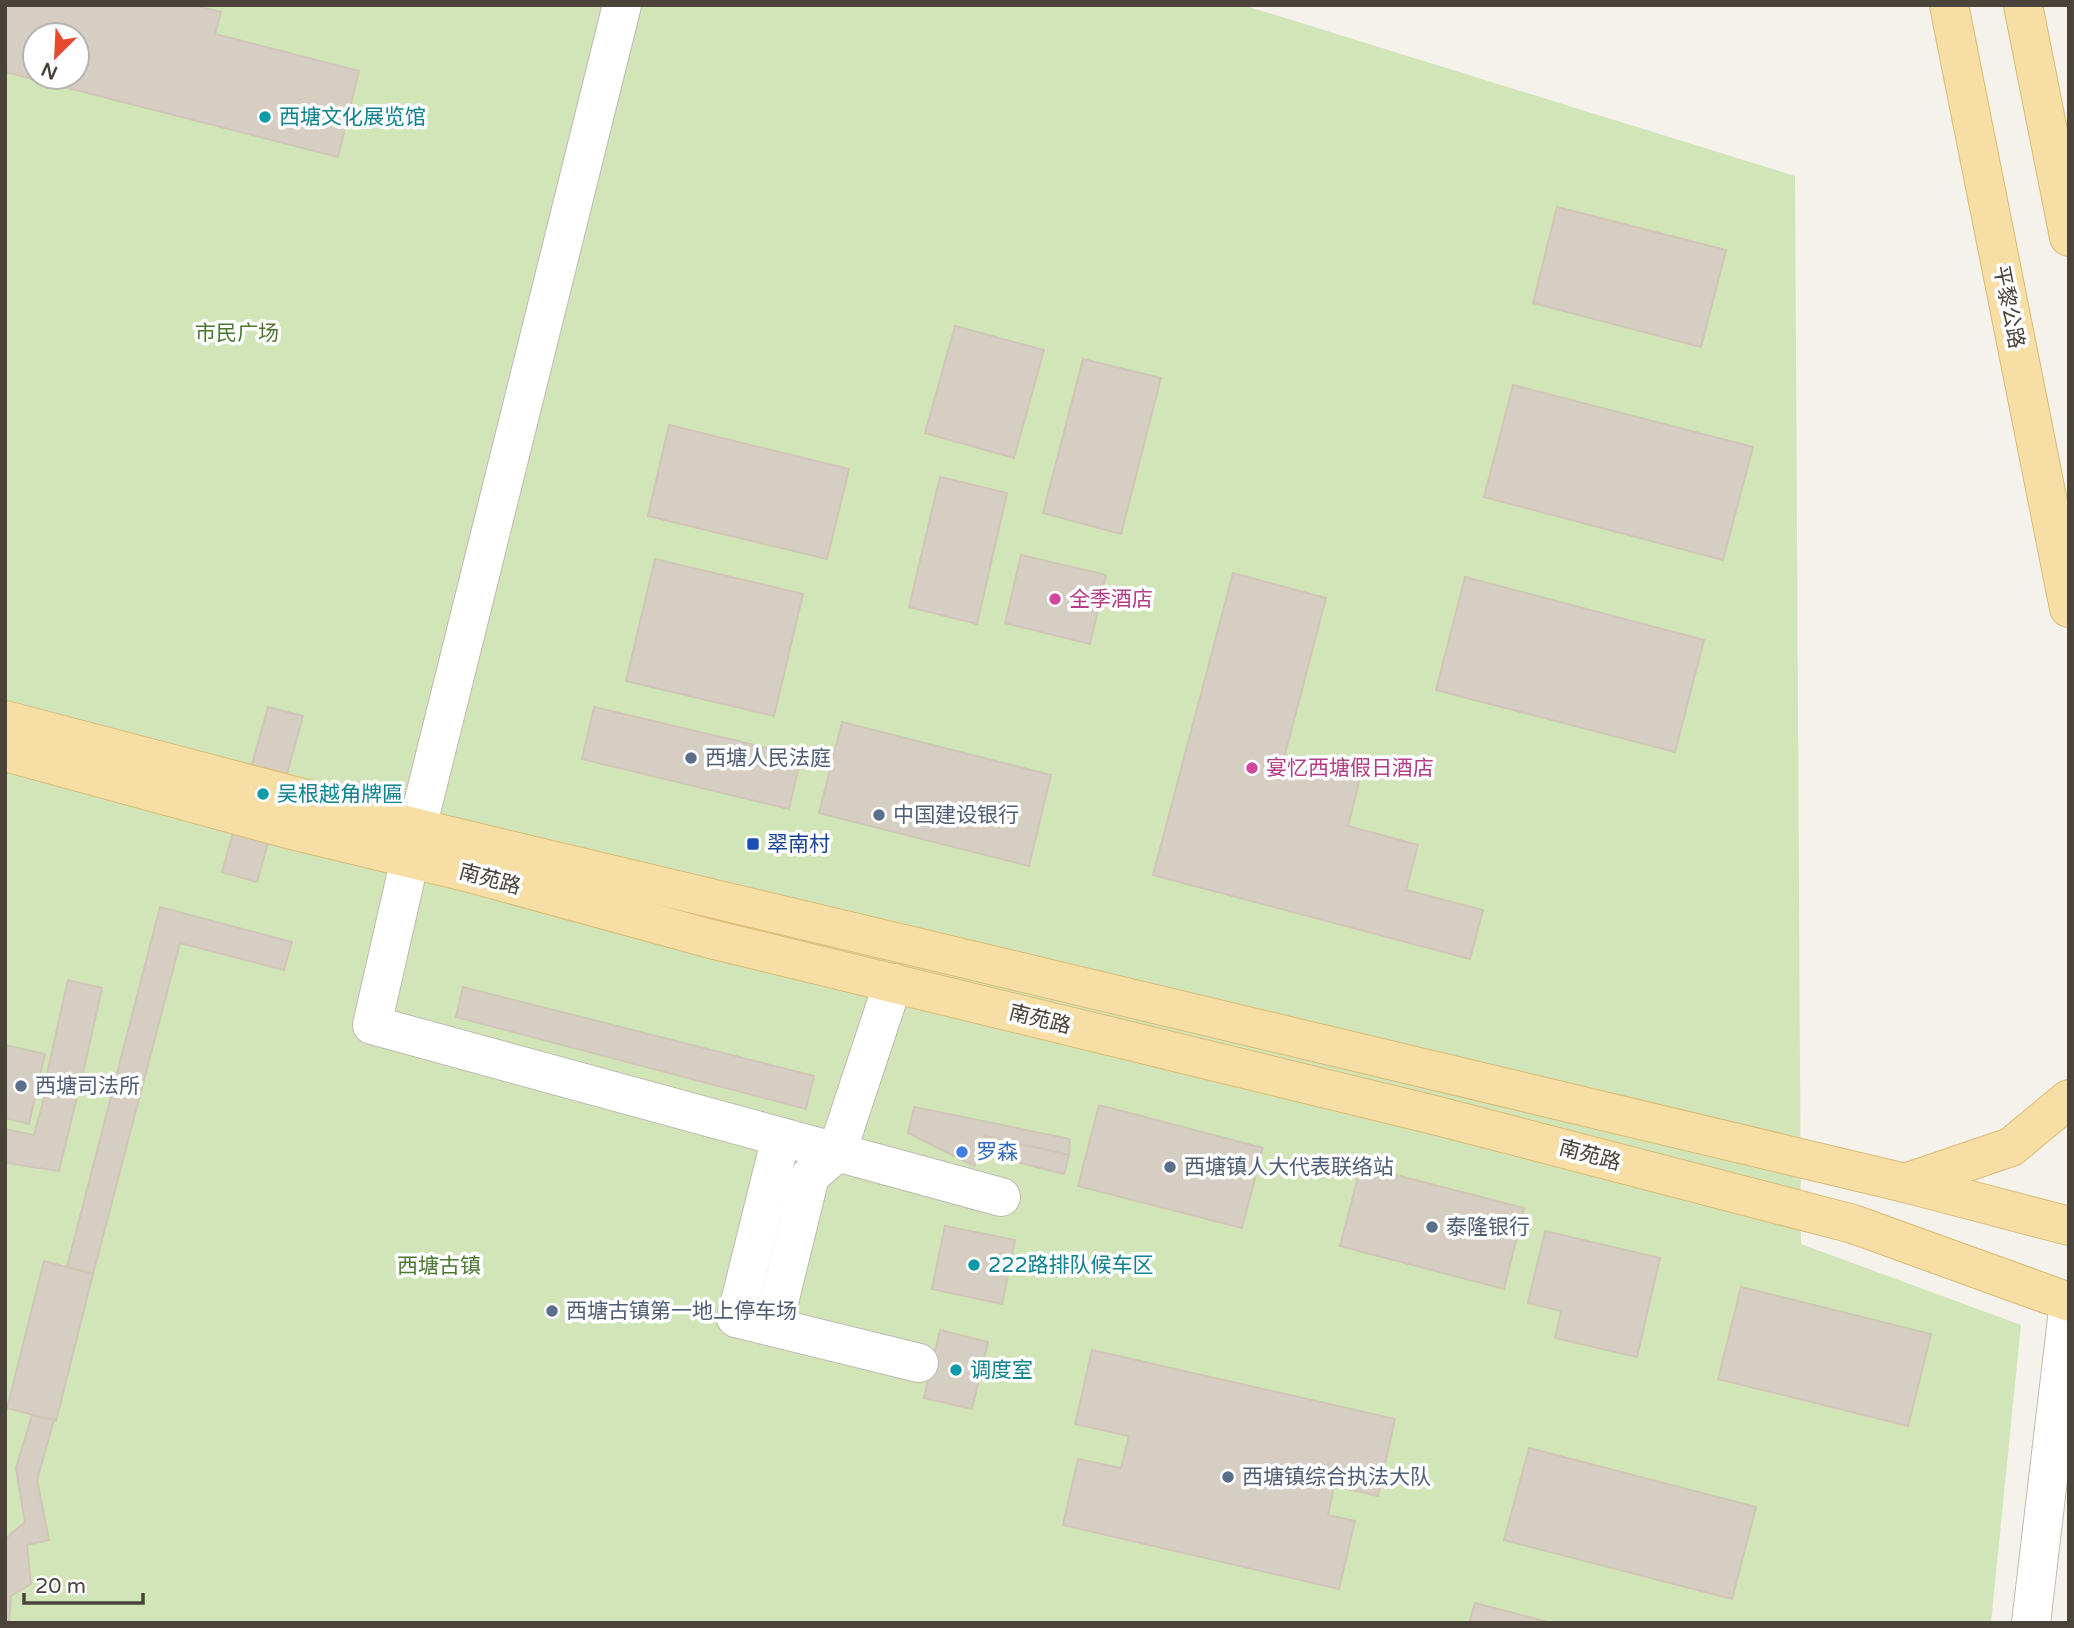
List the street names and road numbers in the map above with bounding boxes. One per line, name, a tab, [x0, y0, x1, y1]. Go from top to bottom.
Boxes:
street label: 平黎公路	[1988, 263, 2029, 351]
street label: 南苑路	[456, 859, 524, 900]
street label: 南苑路	[1006, 1000, 1073, 1039]
street label: 南苑路	[1556, 1135, 1624, 1176]

